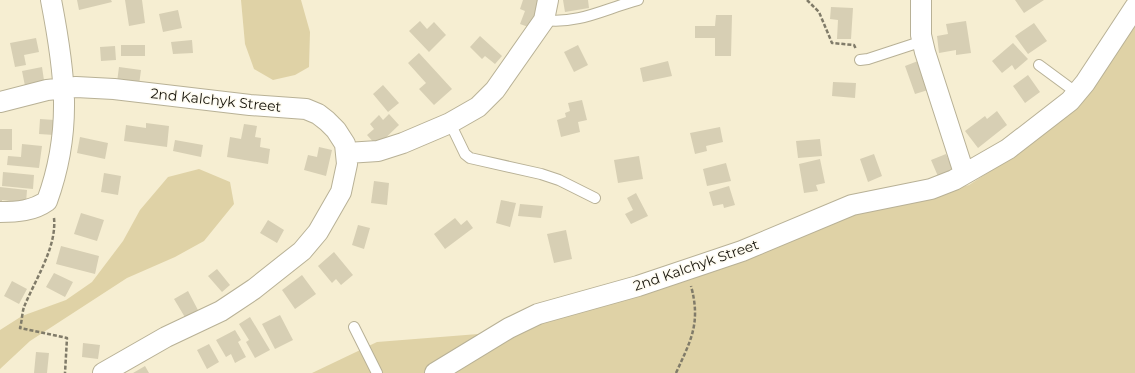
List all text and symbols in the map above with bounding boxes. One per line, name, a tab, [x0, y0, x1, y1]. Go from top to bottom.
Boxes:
street label: 2nd Kalchyk Street	[150, 84, 283, 116]
street label: 2nd Kalchyk Street	[631, 235, 761, 295]

